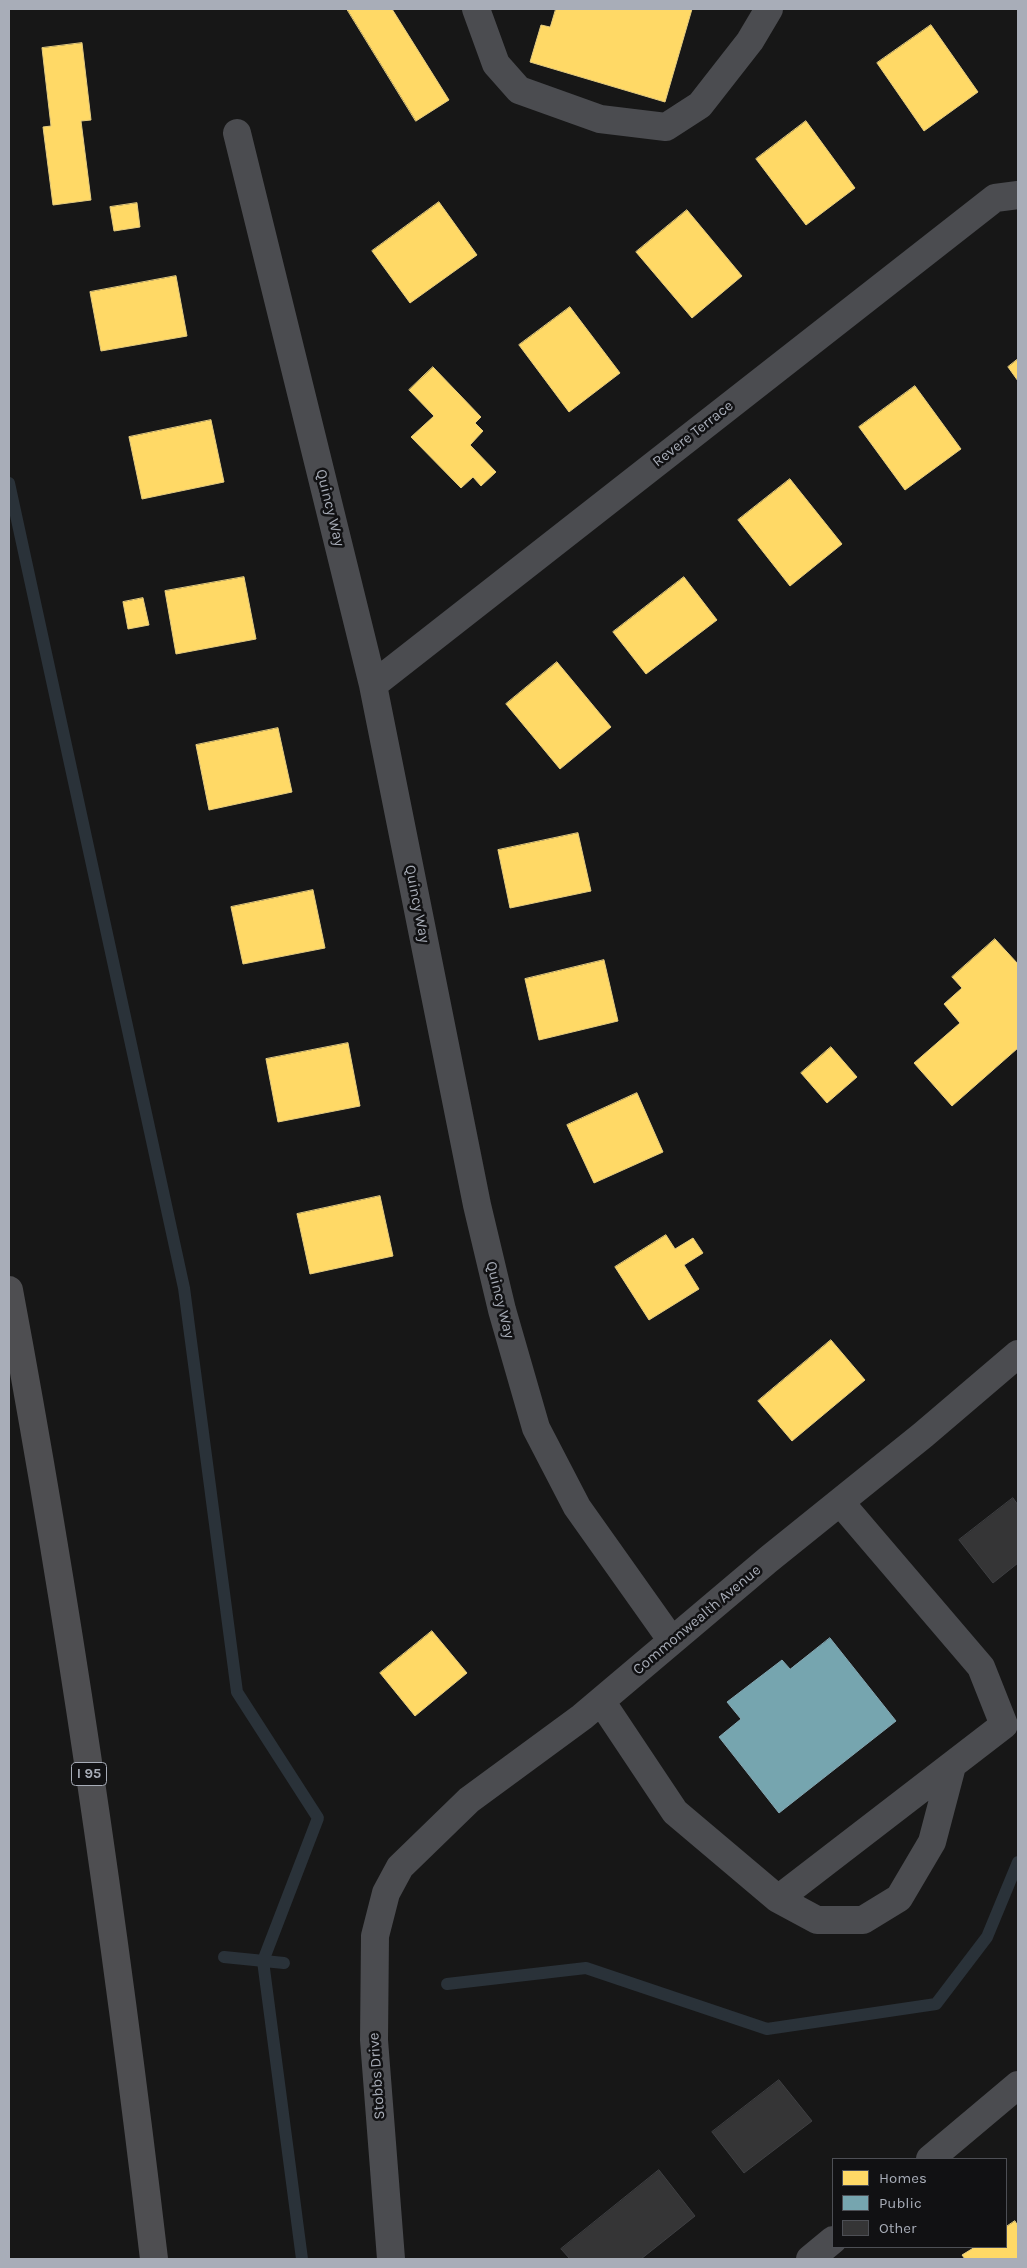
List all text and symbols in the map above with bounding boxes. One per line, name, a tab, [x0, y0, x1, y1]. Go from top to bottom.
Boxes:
street label: Revere Terrace	[649, 397, 737, 471]
street label: Quincy Way	[312, 468, 348, 548]
street label: Quincy Way	[401, 864, 433, 944]
street label: Quincy Way	[482, 1260, 518, 1340]
street label: Commonwealth Avenue	[629, 1561, 765, 1679]
road number: I 95	[72, 1762, 106, 1786]
street label: Stobbs Drive	[365, 2032, 389, 2120]
legend	[832, 2158, 1007, 2248]
text: Homes	[879, 2169, 927, 2187]
text: Public	[879, 2194, 922, 2212]
text: Other	[879, 2219, 917, 2237]

